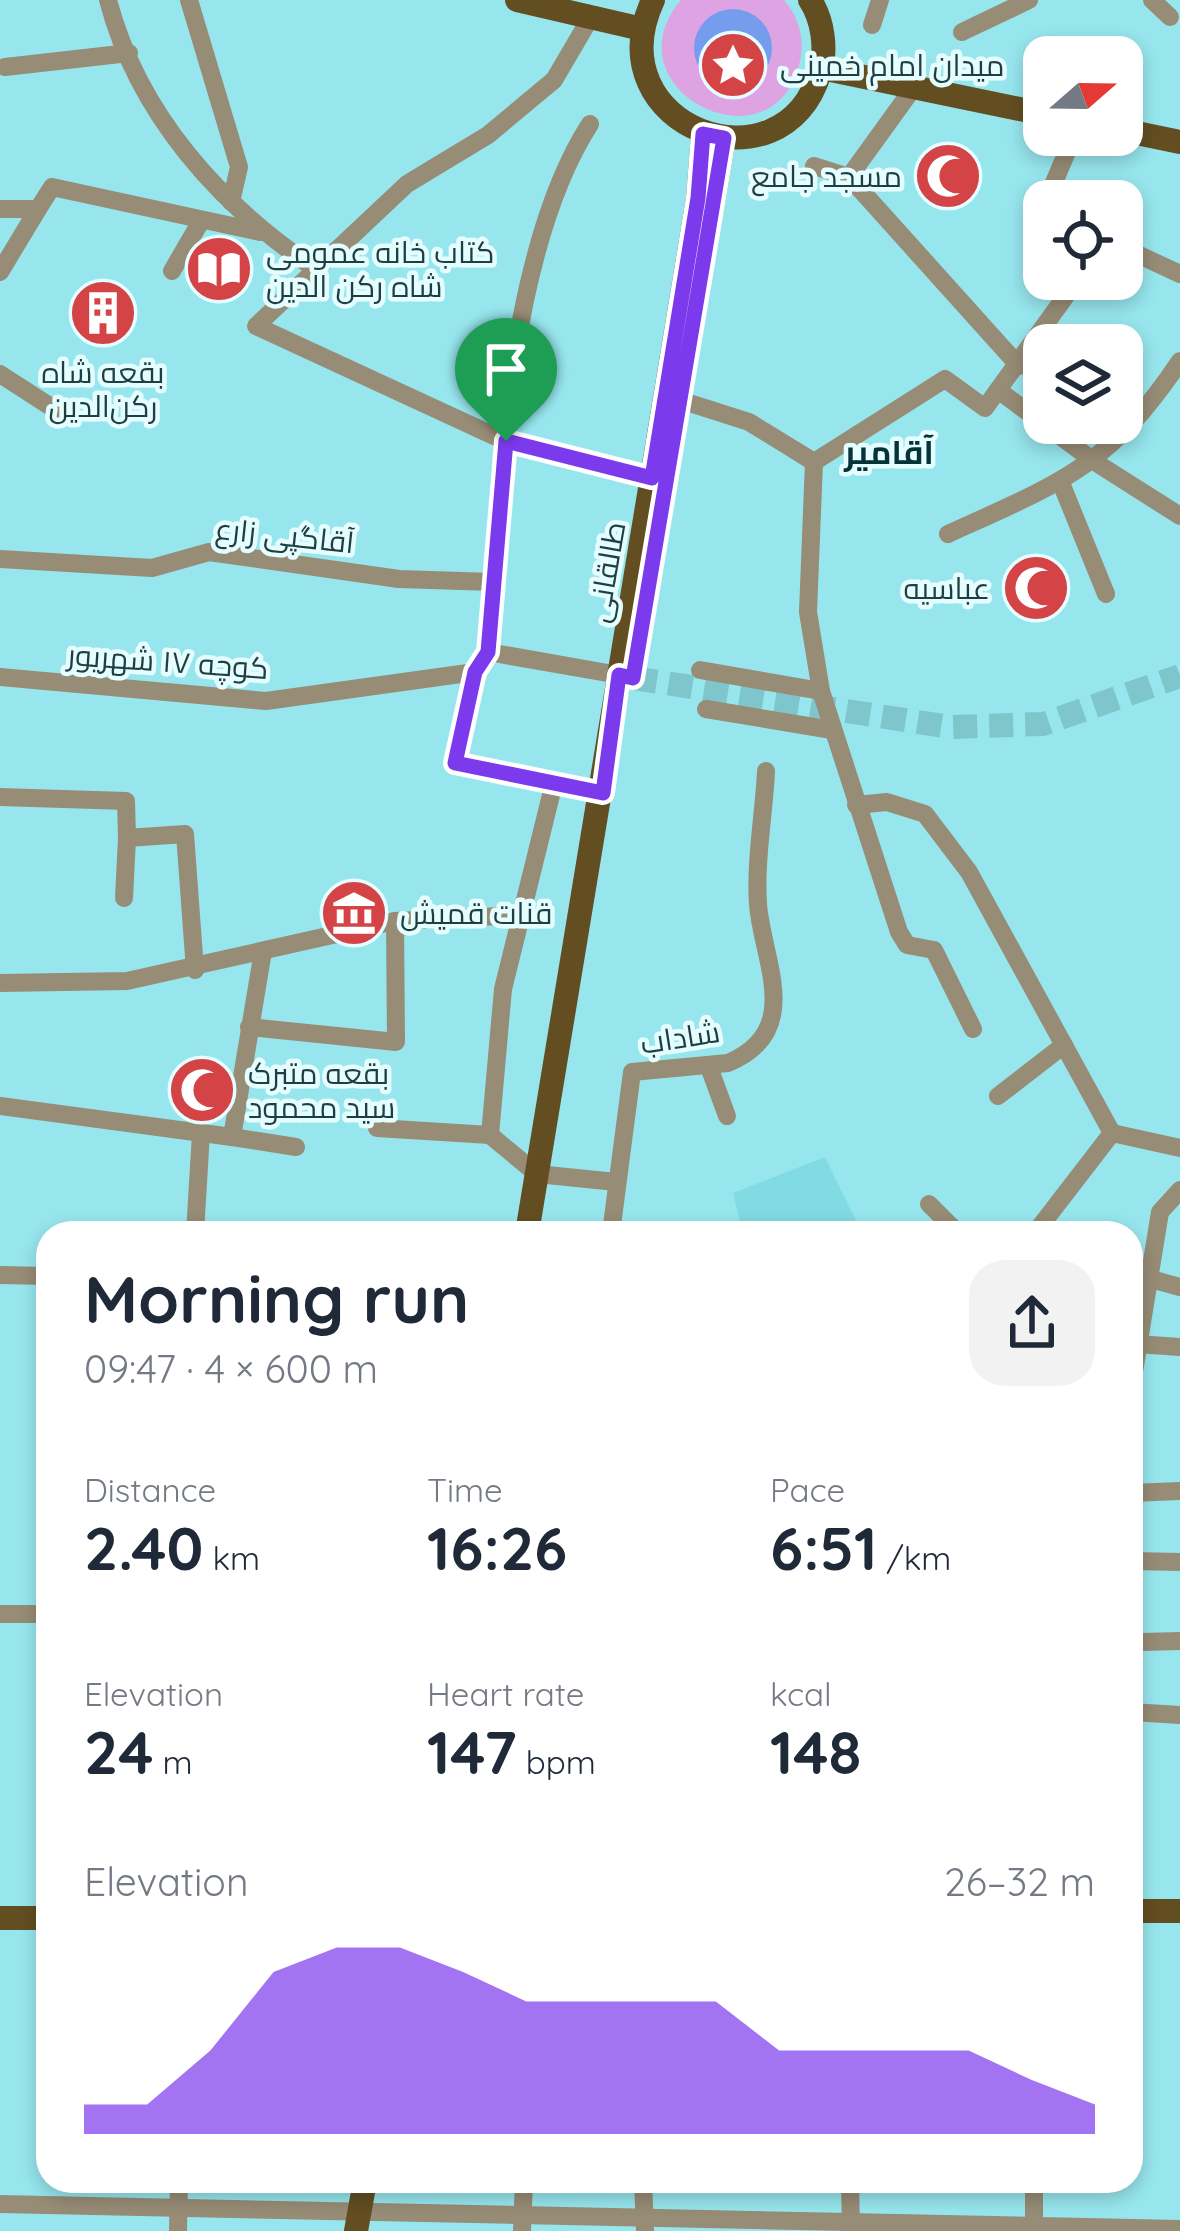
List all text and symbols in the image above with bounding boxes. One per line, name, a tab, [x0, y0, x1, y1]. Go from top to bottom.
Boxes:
place icon: میدان امام خمینی	[698, 30, 768, 100]
north arrow	[1023, 36, 1143, 156]
map controls	[1023, 36, 1143, 444]
place label: میدان امام خمینی	[780, 46, 1005, 86]
mosque icon: مسجد جامع	[913, 141, 983, 211]
place label: مسجد جامع	[751, 157, 902, 197]
button: locate	[1023, 180, 1143, 300]
place label: کتاب خانه عمومی شاه رکن الدین	[266, 233, 494, 305]
library icon: کتاب خانه عمومی شاه رکن الدین	[184, 234, 254, 304]
building icon: بقعه شاه رکن‌الدین	[68, 278, 138, 348]
pin	[455, 318, 557, 441]
button: layers	[1023, 324, 1143, 444]
icon: arrive	[473, 336, 539, 402]
place label: بقعه شاه رکن‌الدین	[42, 353, 164, 425]
district label: آقامیر	[843, 431, 935, 472]
street label: آقاگپی زارع	[214, 509, 356, 563]
street label: طالقانی	[578, 518, 634, 626]
mosque icon: عباسیه	[1001, 553, 1071, 623]
place label: عباسیه	[904, 569, 990, 607]
street label: کوچه ۱۷ شهریور	[64, 635, 270, 688]
museum icon: قنات قمیش	[319, 878, 389, 948]
place label: قنات قمیش	[400, 894, 552, 932]
street label: شاداب	[638, 1012, 722, 1062]
place label: بقعه متبرک سید محمود	[248, 1054, 395, 1126]
mosque icon: بقعه متبرک سید محمود	[167, 1055, 237, 1125]
text: Morning run	[84, 1257, 469, 1340]
button: share	[969, 1260, 1095, 1386]
text: 09:47 · 4 × 600 m	[84, 1344, 378, 1393]
text: Distance	[84, 1469, 216, 1510]
text: Time	[427, 1469, 503, 1510]
text: Pace	[770, 1469, 845, 1510]
text: 2.40	[84, 1510, 203, 1585]
text: 16:26	[427, 1510, 567, 1585]
text: 6:51	[770, 1510, 877, 1585]
text: km	[203, 1537, 260, 1578]
text: /km	[877, 1537, 951, 1578]
text: Elevation	[84, 1673, 223, 1714]
text: Heart rate	[427, 1673, 584, 1714]
text: kcal	[770, 1673, 832, 1714]
text: 24	[84, 1714, 153, 1789]
text: 147	[427, 1714, 517, 1789]
text: 148	[770, 1714, 862, 1789]
text: m	[153, 1741, 193, 1782]
text: bpm	[517, 1741, 596, 1782]
text: Elevation	[84, 1857, 248, 1906]
text: 26–32 m	[944, 1857, 1095, 1906]

